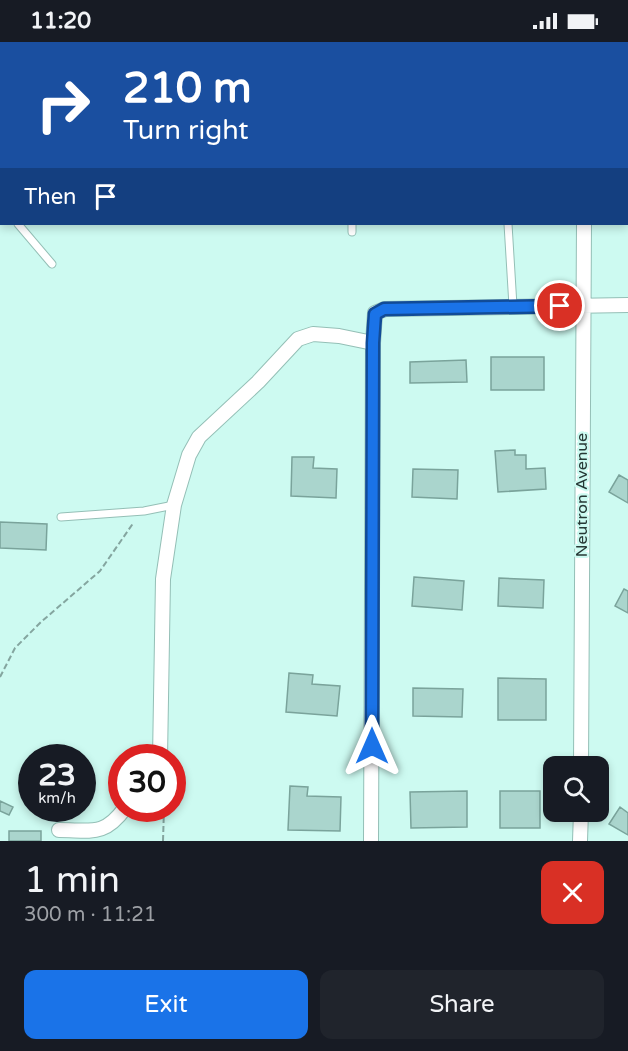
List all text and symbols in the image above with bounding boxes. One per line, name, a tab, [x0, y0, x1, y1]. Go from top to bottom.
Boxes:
text: 11:20	[30, 8, 91, 34]
text: 210 m	[123, 63, 252, 114]
icon: right	[24, 66, 102, 144]
text: Turn right	[123, 114, 249, 147]
icon: arrive	[89, 180, 122, 213]
text: Then	[24, 184, 77, 210]
pin	[534, 280, 585, 331]
icon: arrive	[543, 289, 576, 322]
street label: Neutron Avenue	[572, 433, 592, 557]
position arrow	[340, 714, 404, 778]
speed limit sign: 30	[108, 744, 186, 822]
map controls	[543, 756, 609, 822]
button: search	[543, 756, 609, 822]
text: 23	[38, 757, 76, 794]
text: km/h	[38, 789, 76, 807]
text: 1 min	[24, 859, 120, 902]
button: close	[541, 861, 604, 924]
text: 300 m · 11:21	[24, 903, 156, 927]
button: Exit	[24, 970, 308, 1039]
button: Share	[320, 970, 604, 1039]

